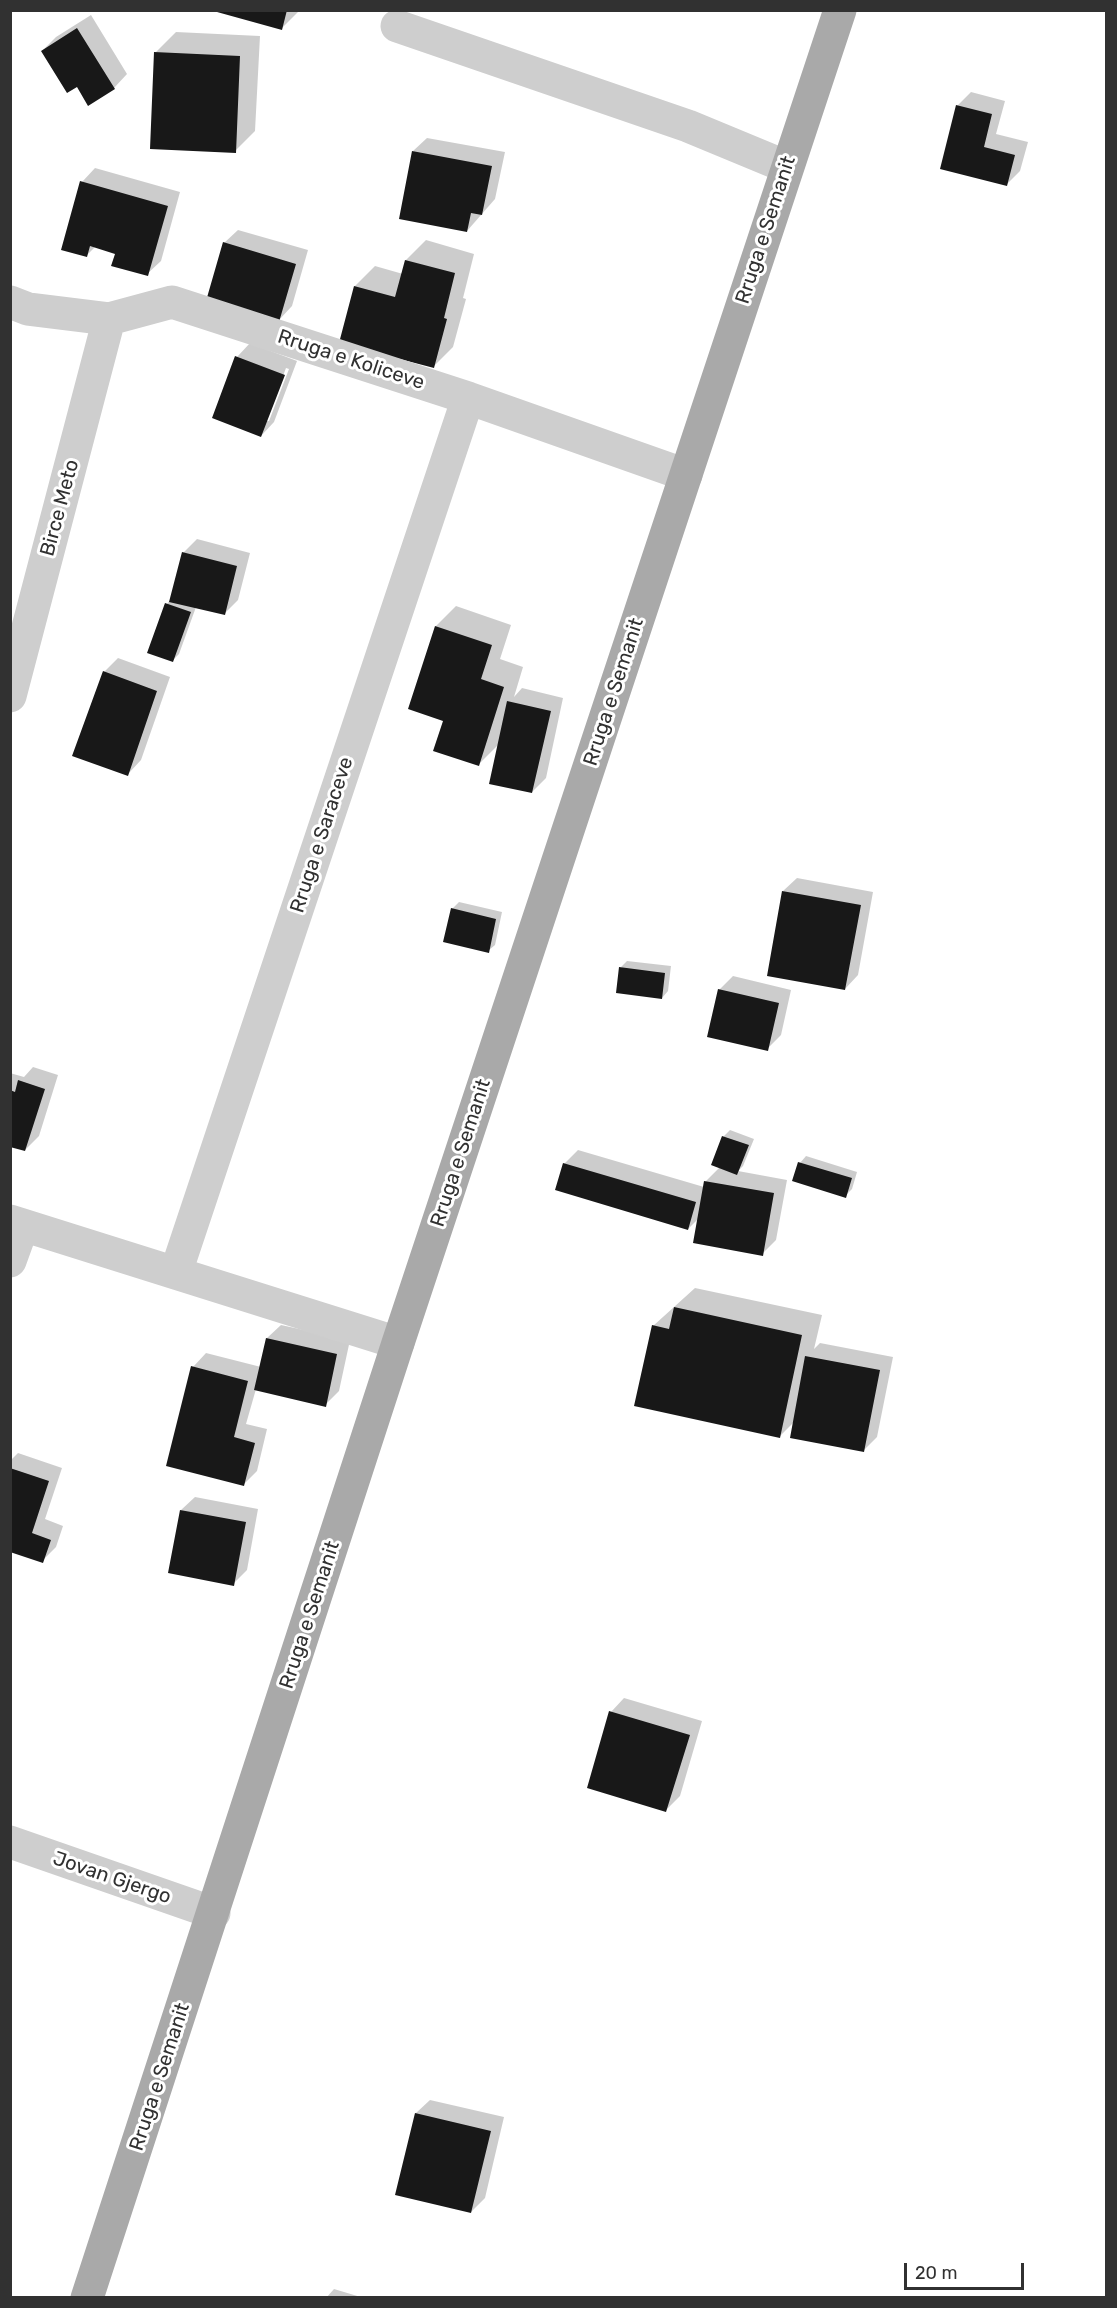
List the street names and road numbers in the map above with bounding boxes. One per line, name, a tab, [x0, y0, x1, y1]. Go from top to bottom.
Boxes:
street label: Rruga e Semanit	[731, 153, 801, 307]
street label: Rruga e Koliceve	[274, 325, 428, 395]
street label: Birce Meto	[36, 457, 84, 559]
street label: Rruga e Semanit	[579, 615, 649, 769]
street label: Rruga e Saraceve	[285, 754, 359, 916]
street label: Rruga e Semanit	[426, 1076, 496, 1230]
street label: Rruga e Semanit	[275, 1538, 345, 1692]
street label: Jovan Gjergo	[50, 1847, 174, 1909]
street label: Rruga e Semanit	[125, 2000, 195, 2154]

